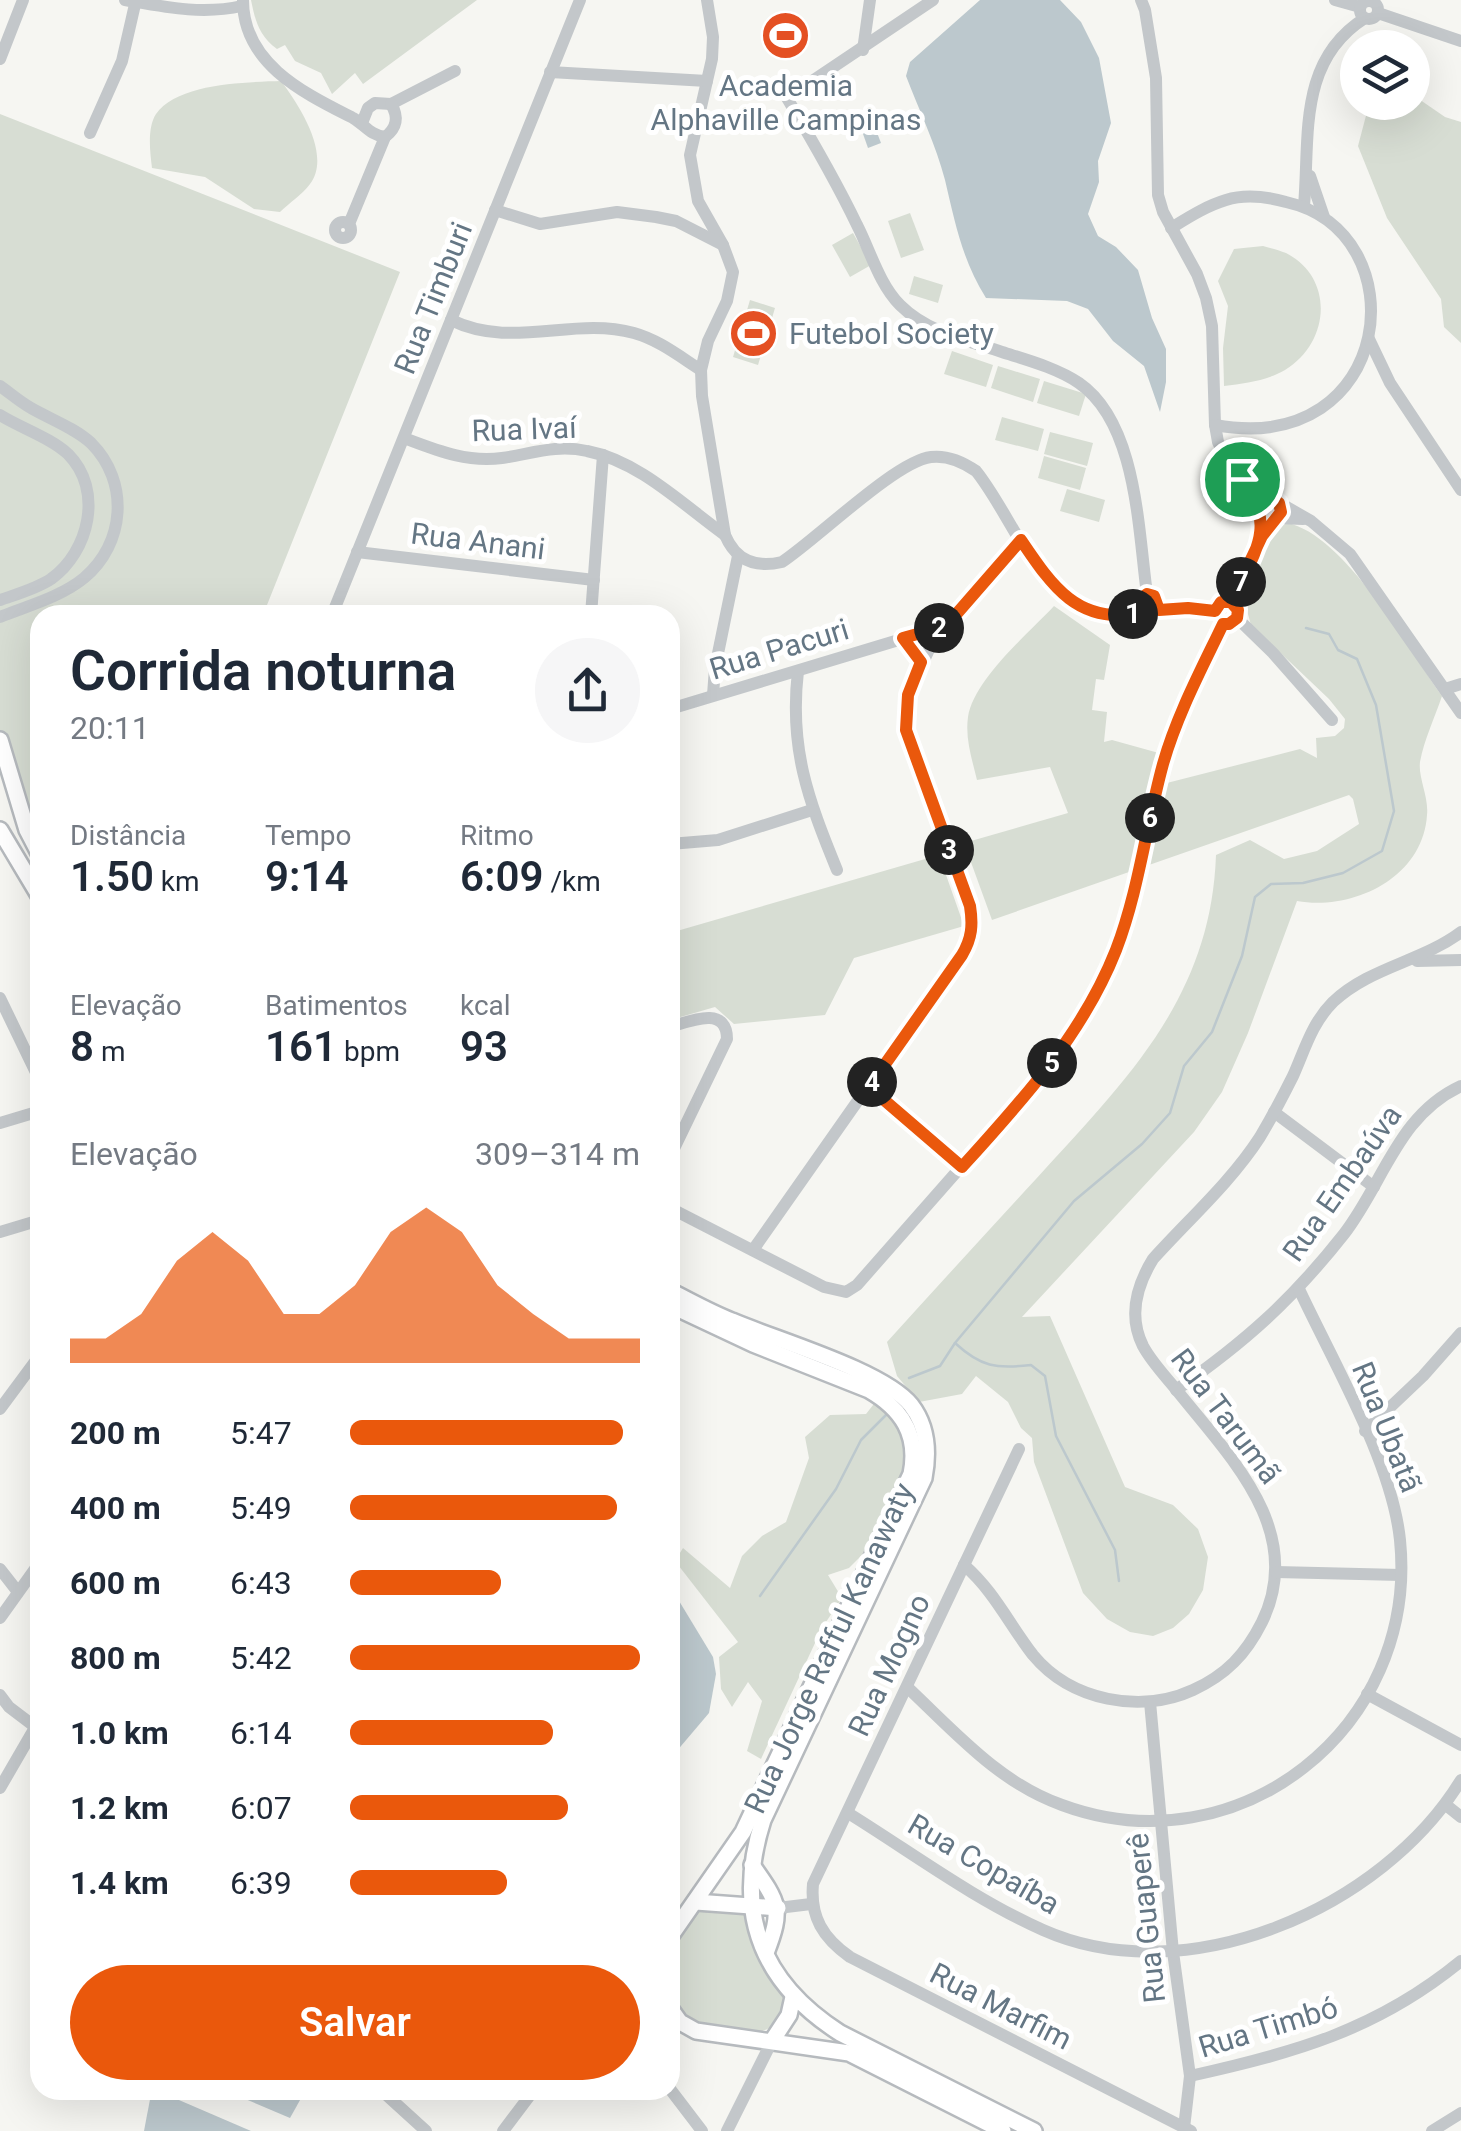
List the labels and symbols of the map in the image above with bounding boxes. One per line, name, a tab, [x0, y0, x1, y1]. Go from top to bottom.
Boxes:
sports icon: Academia Alphaville Campinas	[760, 10, 812, 62]
place label: Academia Alphaville Campinas	[651, 68, 921, 137]
street label: Rua Timburi	[387, 217, 479, 379]
sports icon: Futebol Society	[728, 307, 780, 359]
place label: Futebol Society	[789, 316, 994, 351]
street label: Rua Ivaí	[471, 410, 579, 448]
pin	[1200, 437, 1285, 522]
street label: Rua Anani	[409, 515, 547, 567]
pin: 7	[1216, 557, 1266, 607]
pin: 1	[1108, 589, 1158, 639]
pin: 2	[914, 603, 964, 653]
street label: Rua Pacuri	[705, 611, 853, 687]
pin: 6	[1125, 793, 1175, 843]
pin: 3	[924, 825, 974, 875]
pin: 5	[1027, 1038, 1077, 1088]
pin: 4	[847, 1057, 897, 1107]
street label: Rua Embaúva	[1275, 1098, 1409, 1268]
street label: Rua Tarumã	[1164, 1342, 1288, 1490]
street label: Rua Ubatã	[1345, 1357, 1429, 1497]
street label: Rua Jorge Rafful Kanawaty	[737, 1477, 921, 1819]
street label: Rua Mogno	[841, 1588, 937, 1742]
street label: Rua Copaíba	[902, 1807, 1066, 1921]
street label: Rua Guaperê	[1120, 1831, 1172, 2005]
street label: Rua Marfim	[924, 1955, 1078, 2057]
street label: Rua Timbó	[1194, 1989, 1342, 2065]

